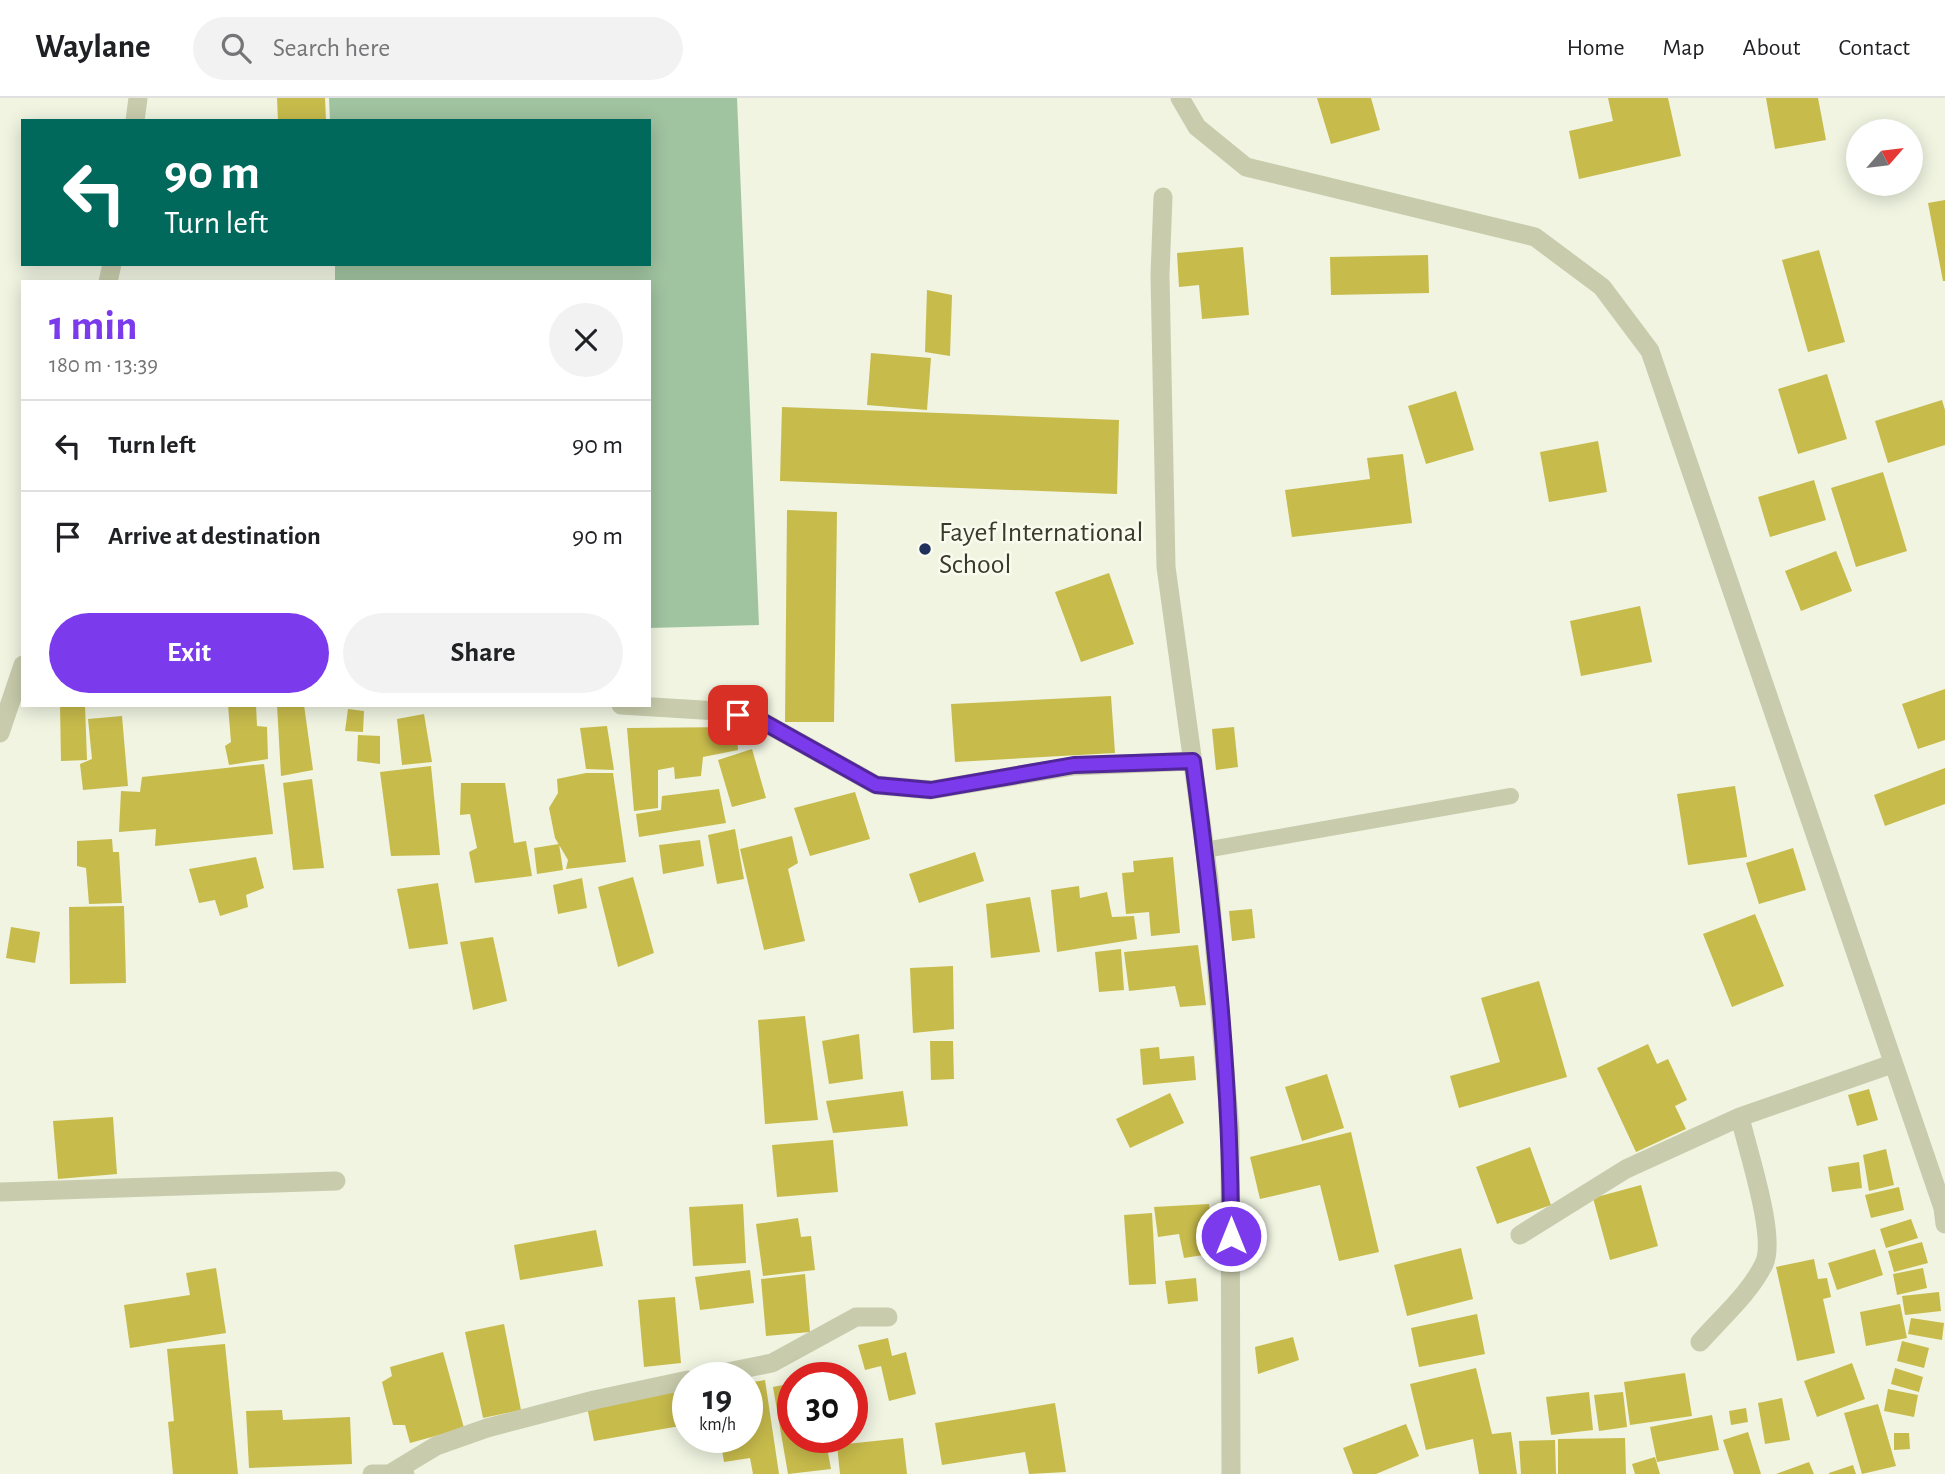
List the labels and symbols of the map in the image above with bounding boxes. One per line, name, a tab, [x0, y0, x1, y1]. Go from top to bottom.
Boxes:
north arrow	[1846, 119, 1923, 196]
place label: Fayef International School	[939, 519, 1144, 579]
marker: Fayef International School	[917, 541, 933, 557]
pin	[708, 685, 768, 745]
position arrow	[1194, 1199, 1268, 1273]
speed limit sign: 30	[777, 1362, 868, 1453]

